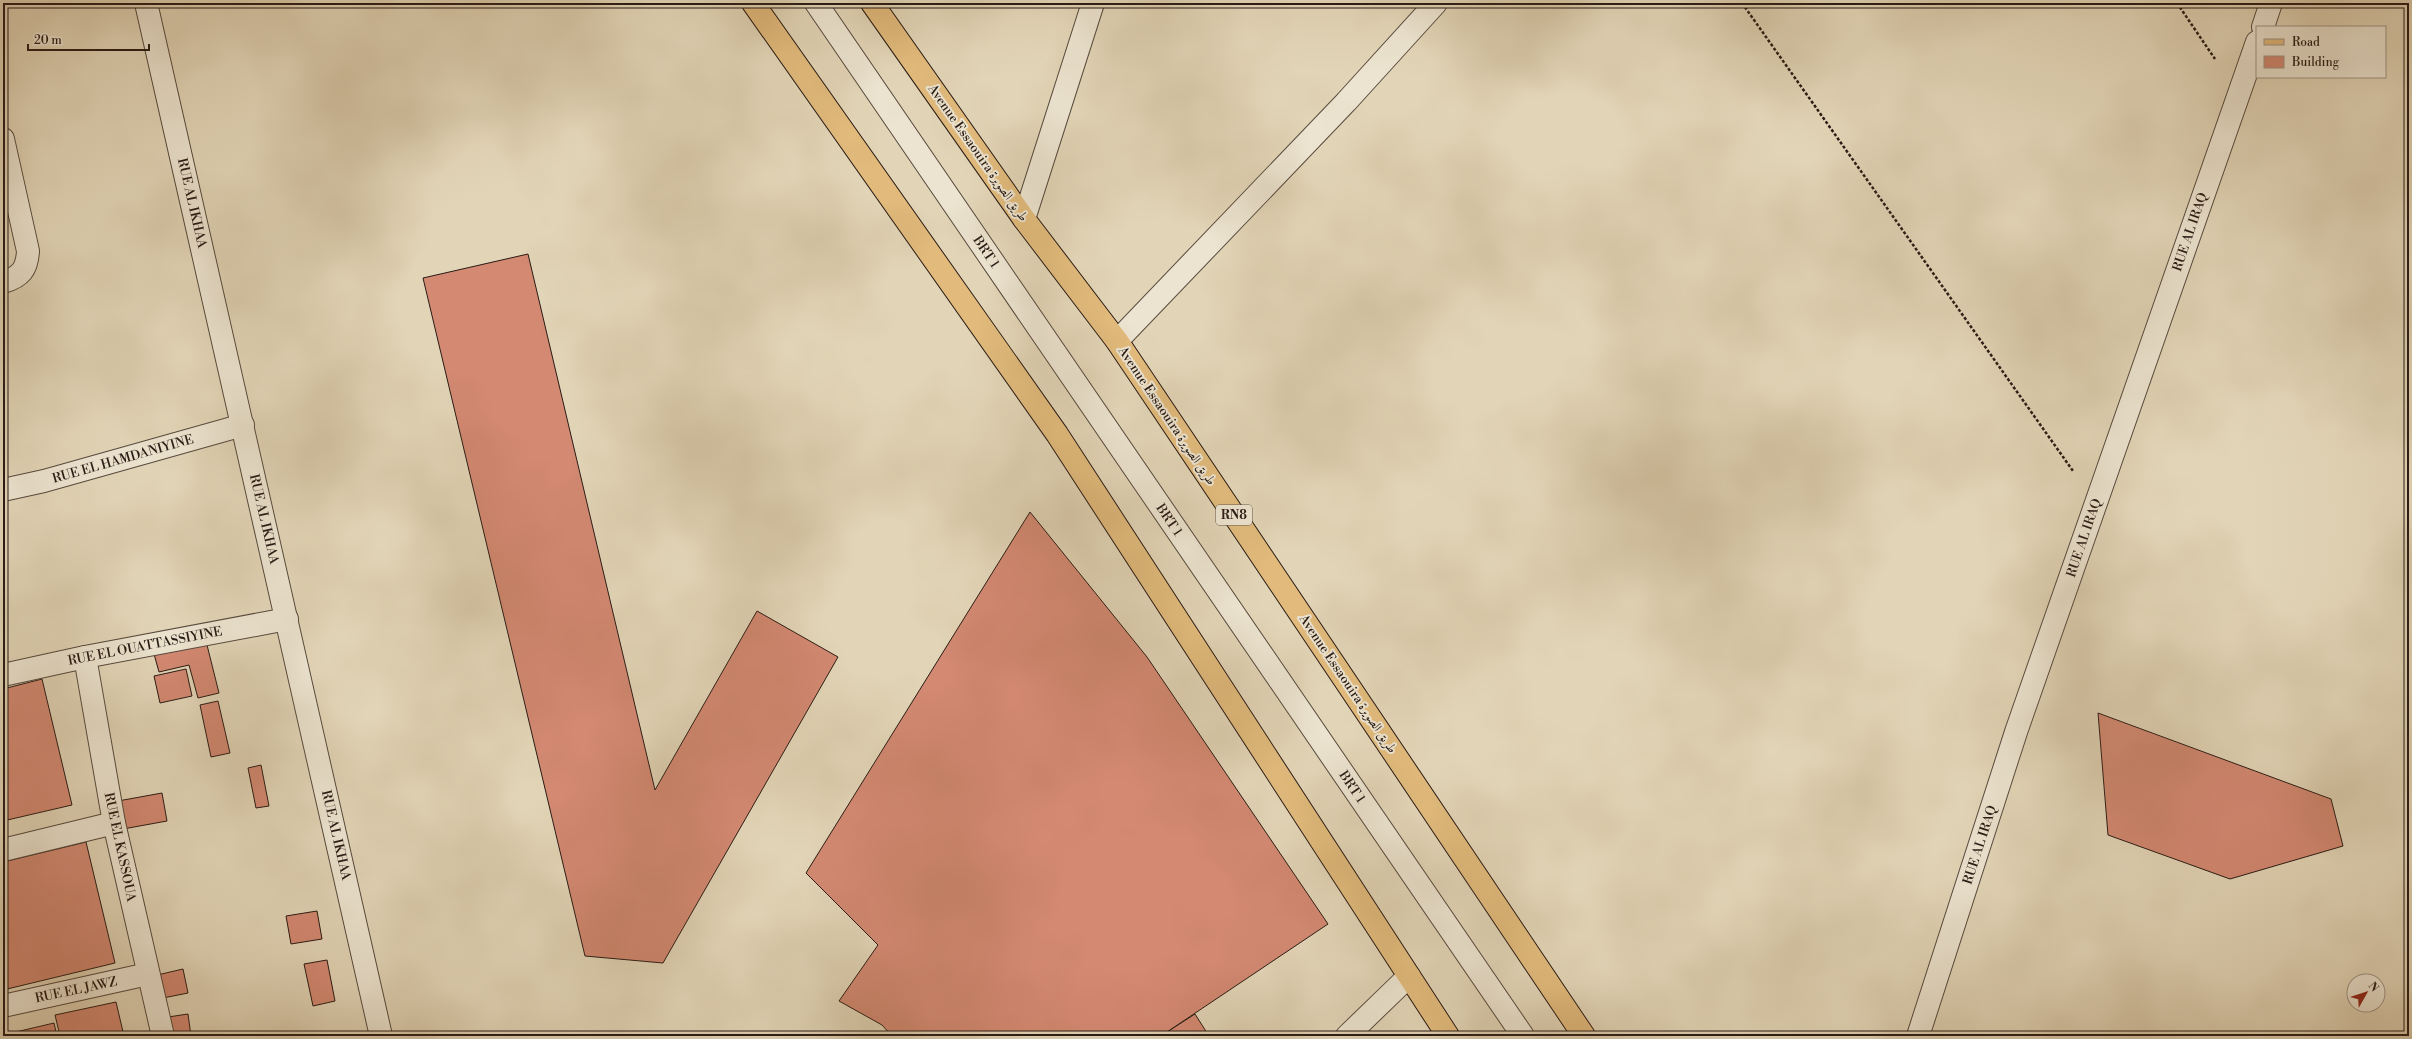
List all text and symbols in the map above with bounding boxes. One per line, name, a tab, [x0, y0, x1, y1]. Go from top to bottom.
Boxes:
scale bar	[28, 26, 149, 52]
legend	[2256, 26, 2386, 78]
text: 20 m	[34, 33, 62, 48]
text: Road	[2292, 35, 2320, 50]
text: Building	[2291, 55, 2340, 70]
street label: Avenue Essaouira طريق الصويرة	[924, 81, 1032, 225]
street label: RUE AL IKHAA	[174, 156, 210, 251]
street label: RUE AL IRAQ	[2169, 190, 2211, 274]
street label: BRT 1	[969, 232, 1003, 272]
street label: Avenue Essaouira طريق الصويرة	[1114, 343, 1219, 488]
street label: RUE EL HAMDANIYINE	[51, 431, 195, 487]
street label: RUE AL IKHAA	[246, 472, 282, 567]
street label: RUE AL IRAQ	[2063, 496, 2105, 580]
street label: BRT 1	[1152, 500, 1186, 540]
road number: RN8	[1216, 505, 1252, 525]
street label: Avenue Essaouira طريق الصويرة	[1295, 611, 1400, 756]
street label: RUE EL OUATTASSIYINE	[66, 623, 224, 669]
street label: BRT 1	[1335, 767, 1369, 807]
street label: RUE AL IKHAA	[318, 788, 354, 883]
street label: RUE EL KASSOUA	[101, 791, 140, 904]
street label: RUE AL IRAQ	[1960, 803, 2000, 887]
street label: RUE EL JAWZ	[33, 973, 119, 1007]
north arrow	[2346, 973, 2386, 1013]
text: N	[2365, 980, 2381, 995]

